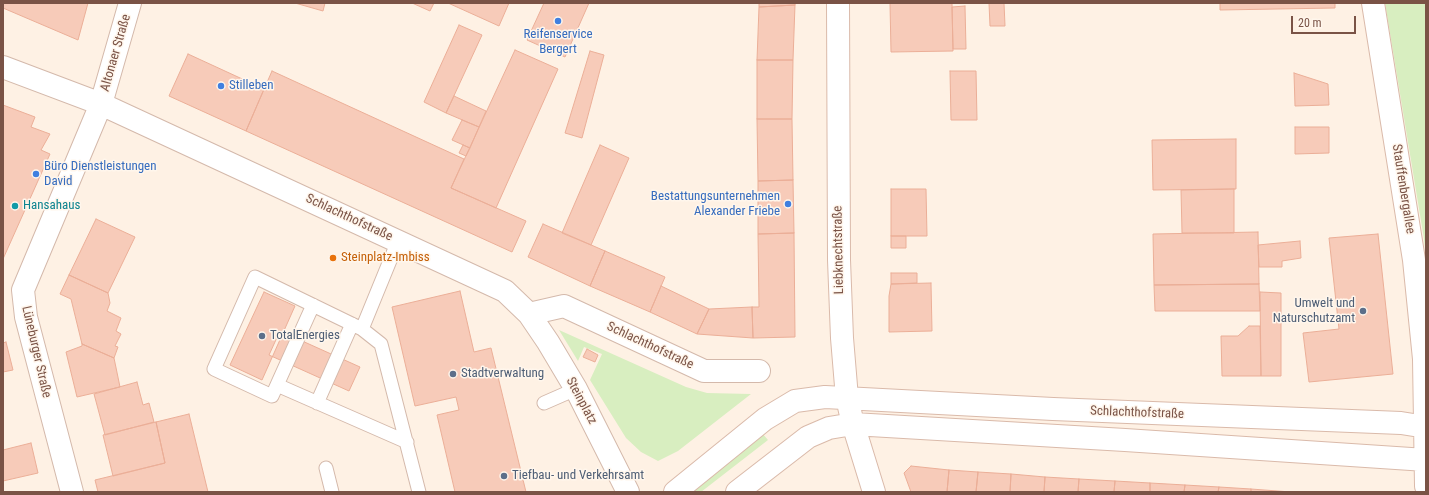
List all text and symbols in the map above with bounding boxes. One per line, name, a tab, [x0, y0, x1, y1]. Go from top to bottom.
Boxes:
scale bar	[1293, 8, 1358, 34]
street label: Altonaer Straße	[98, 13, 134, 93]
marker: Reifenservice Bergert	[553, 16, 563, 26]
text: 20 m	[1298, 16, 1322, 30]
place label: Reifenservice Bergert	[523, 27, 593, 58]
place label: Stilleben	[229, 78, 273, 94]
marker: Stilleben	[216, 81, 226, 91]
street label: Stauffenbergallee	[1388, 143, 1418, 235]
place label: Büro Dienstleistungen David	[44, 159, 157, 190]
marker: Büro Dienstleistungen David	[31, 169, 41, 179]
place label: Bestattungsunternehmen Alexander Friebe	[651, 189, 780, 220]
street label: Schlachthofstraße	[303, 191, 395, 245]
place label: Hansahaus	[23, 198, 80, 214]
marker: Bestattungsunternehmen Alexander Friebe	[783, 199, 793, 209]
marker: Hansahaus	[10, 201, 20, 211]
street label: Liebknechtstraße	[830, 206, 848, 294]
place label: Steinplatz-Imbiss	[341, 250, 430, 266]
marker: Steinplatz-Imbiss	[328, 253, 338, 263]
place label: Umwelt und Naturschutzamt	[1273, 296, 1355, 327]
street label: Lüneburger Straße	[18, 304, 54, 400]
marker: Umwelt und Naturschutzamt	[1358, 306, 1368, 316]
street label: Schlachthofstraße	[604, 319, 696, 373]
place label: TotalEnergies	[270, 328, 340, 344]
marker: TotalEnergies	[257, 331, 267, 341]
place label: Stadtverwaltung	[461, 366, 544, 382]
marker: Stadtverwaltung	[448, 369, 458, 379]
street label: Steinplatz	[562, 375, 600, 427]
street label: Schlachthofstraße	[1090, 404, 1184, 422]
place label: Tiefbau- und Verkehrsamt	[512, 468, 644, 484]
marker: Tiefbau- und Verkehrsamt	[499, 471, 509, 481]

